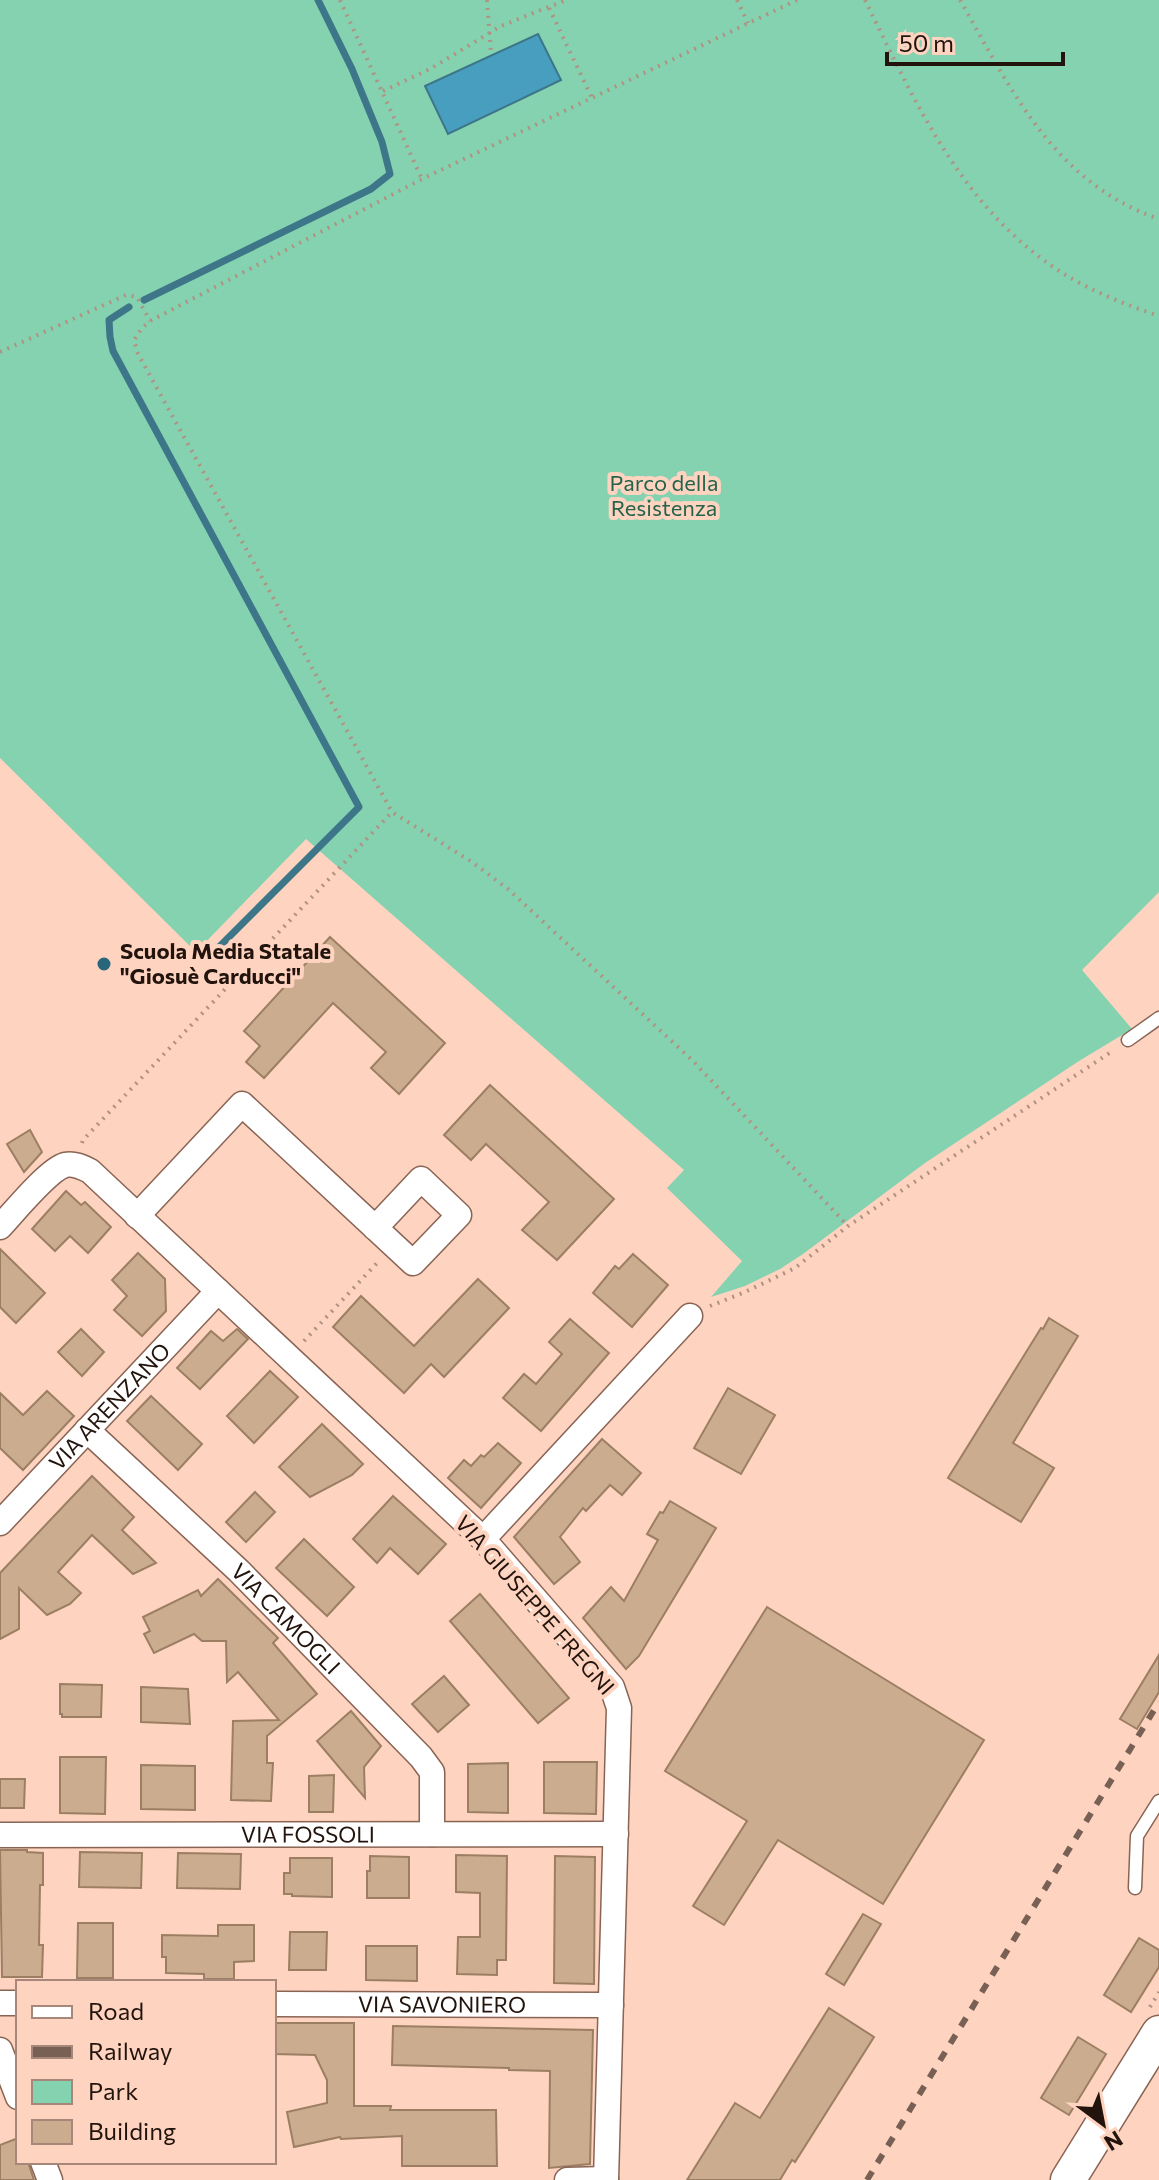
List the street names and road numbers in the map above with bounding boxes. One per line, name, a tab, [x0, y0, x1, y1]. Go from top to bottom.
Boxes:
street label: VIA ARENZANO	[43, 1337, 175, 1475]
street label: VIA GIUSEPPE FREGNI	[450, 1509, 621, 1700]
street label: VIA CAMOGLI	[226, 1557, 346, 1679]
street label: VIA FOSSOLI	[241, 1820, 375, 1848]
street label: VIA SAVONIERO	[358, 1990, 526, 2018]

